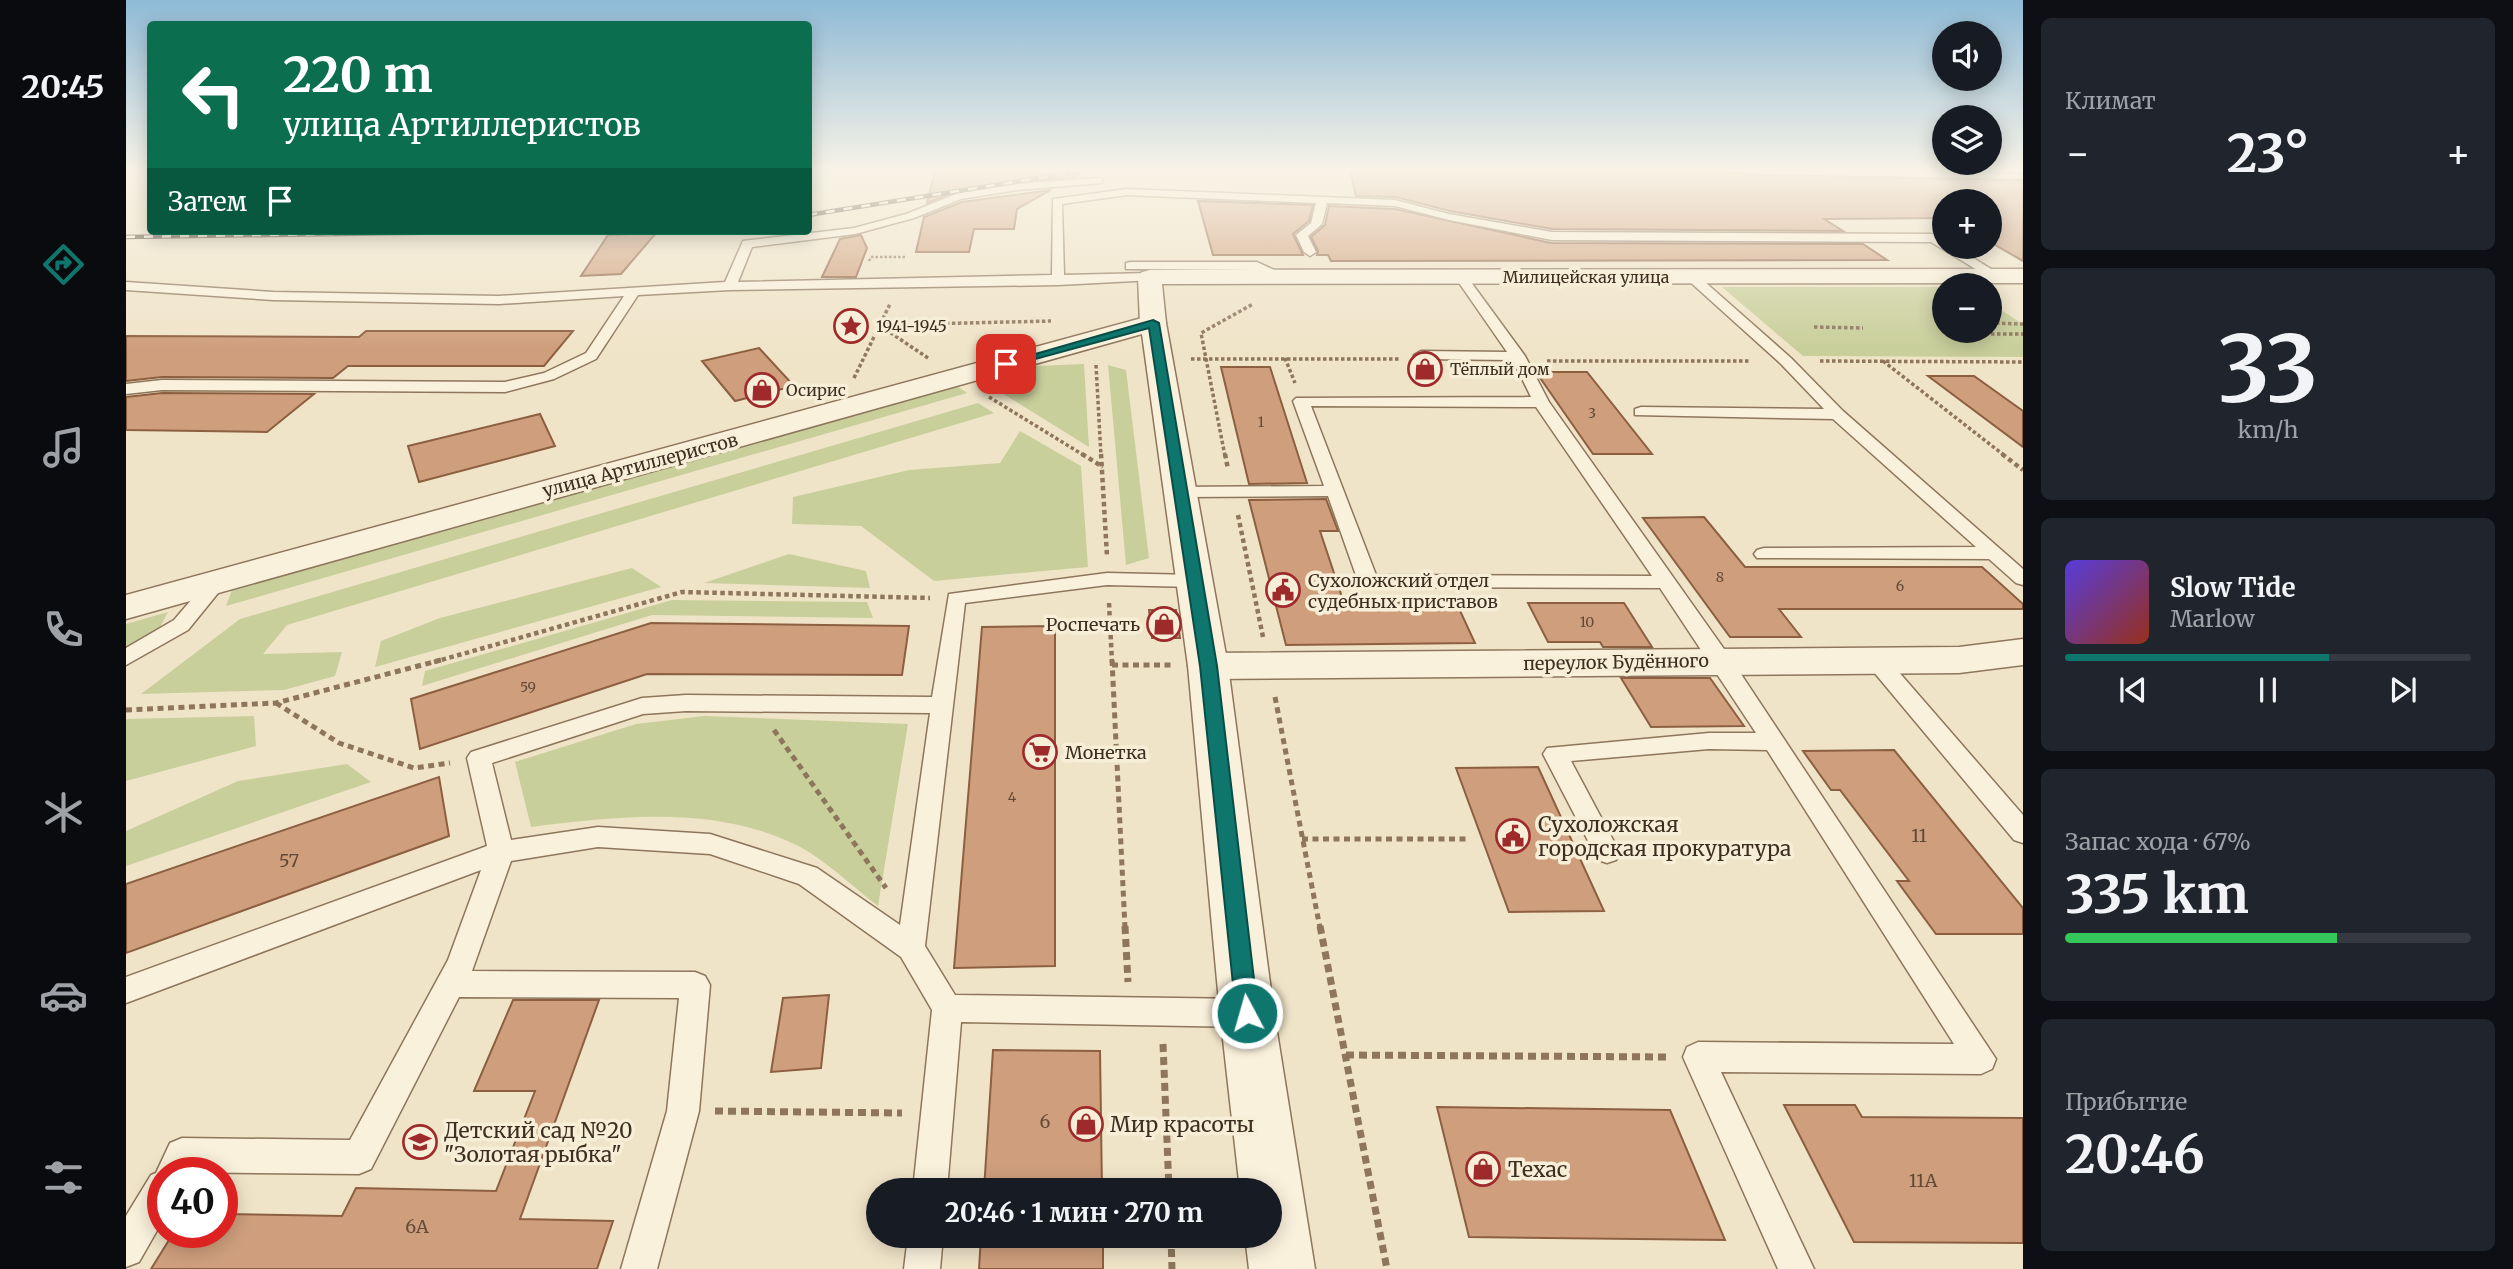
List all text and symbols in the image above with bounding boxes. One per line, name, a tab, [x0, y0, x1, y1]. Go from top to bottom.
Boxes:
map controls	[1932, 21, 2002, 343]
button: sound	[1932, 21, 2002, 91]
text: 220 m	[283, 44, 433, 105]
icon: left	[168, 49, 259, 140]
text: 20:45	[22, 67, 104, 107]
text: Климат	[2065, 86, 2156, 115]
text: улица Артиллеристов	[283, 105, 641, 145]
button: layers	[1932, 105, 2002, 175]
text: 23°	[2227, 121, 2309, 186]
text: −	[2065, 130, 2090, 177]
text: +	[2446, 130, 2471, 177]
icon: arrive	[261, 182, 299, 220]
text: Затем	[168, 185, 247, 218]
button: +	[1932, 189, 2002, 259]
icon: directions	[39, 240, 88, 289]
street label: Милицейская улица	[1503, 267, 1670, 287]
button: −	[1932, 273, 2002, 343]
place icon: 1941-1945	[832, 307, 870, 345]
text: 33	[2218, 312, 2318, 427]
place label: 1941-1945	[876, 316, 947, 336]
pin	[976, 334, 1036, 394]
icon: arrive	[987, 345, 1025, 383]
shop icon: Тёплый дом	[1406, 350, 1444, 388]
place label: Тёплый дом	[1450, 359, 1550, 379]
shop icon: Осирис	[743, 371, 781, 409]
place label: Осирис	[786, 380, 846, 400]
house number: 3	[1588, 404, 1596, 422]
house number: 1	[1258, 413, 1264, 431]
text: km/h	[2238, 415, 2298, 444]
icon: music	[39, 423, 88, 472]
street label: улица Артиллеристов	[540, 428, 741, 502]
house number: 8	[1716, 568, 1724, 586]
place label: Сухоложский отдел судебных приставов	[1308, 569, 1498, 613]
public building icon: Сухоложский отдел судебных приставов	[1264, 571, 1302, 609]
text: Slow Tide	[2170, 571, 2296, 604]
house number: 6	[1896, 577, 1904, 595]
text: Marlow	[2170, 604, 2255, 633]
icon: phone	[39, 605, 88, 654]
shop icon: Роспечать	[1145, 605, 1183, 643]
place label: Роспечать	[1046, 613, 1140, 636]
house number: 10	[1580, 613, 1594, 631]
street label: переулок Будённого	[1523, 649, 1709, 675]
icon: previous	[2114, 671, 2152, 709]
icon: pause	[2249, 671, 2287, 709]
icon: next	[2384, 671, 2422, 709]
house number: 59	[520, 678, 536, 696]
supermarket icon: Монетка	[1021, 733, 1059, 771]
place label: Монетка	[1065, 741, 1147, 764]
icon: climate	[39, 788, 88, 837]
house number: 4	[1008, 788, 1017, 806]
place label: Сухоложская городская прокуратура	[1538, 811, 1791, 862]
public building icon: Сухоложская городская прокуратура	[1494, 817, 1532, 855]
house number: 11	[1911, 824, 1927, 847]
text: Запас хода · 67%	[2065, 827, 2251, 856]
house number: 57	[279, 849, 299, 872]
text: 335 km	[2065, 862, 2249, 927]
icon: car	[39, 971, 88, 1020]
position arrow	[1210, 976, 1284, 1050]
text: Прибытие	[2065, 1087, 2187, 1116]
shop icon: Мир красоты	[1067, 1105, 1105, 1143]
house number: 6	[1040, 1110, 1051, 1133]
place label: Мир красоты	[1110, 1111, 1254, 1138]
place label: Детский сад №20 "Золотая рыбка"	[444, 1117, 633, 1168]
text: 20:46	[2065, 1122, 2205, 1187]
school or university icon: Детский сад №20 "Золотая рыбка"	[401, 1123, 439, 1161]
shop icon: Техас	[1464, 1150, 1502, 1188]
icon: filters	[39, 1153, 88, 1202]
place label: Техас	[1508, 1156, 1567, 1183]
speed limit sign: 40	[147, 1157, 238, 1248]
house number: 11А	[1909, 1169, 1938, 1192]
text: 20:46 · 1 мин · 270 m	[945, 1196, 1203, 1229]
house number: 6А	[405, 1215, 429, 1238]

